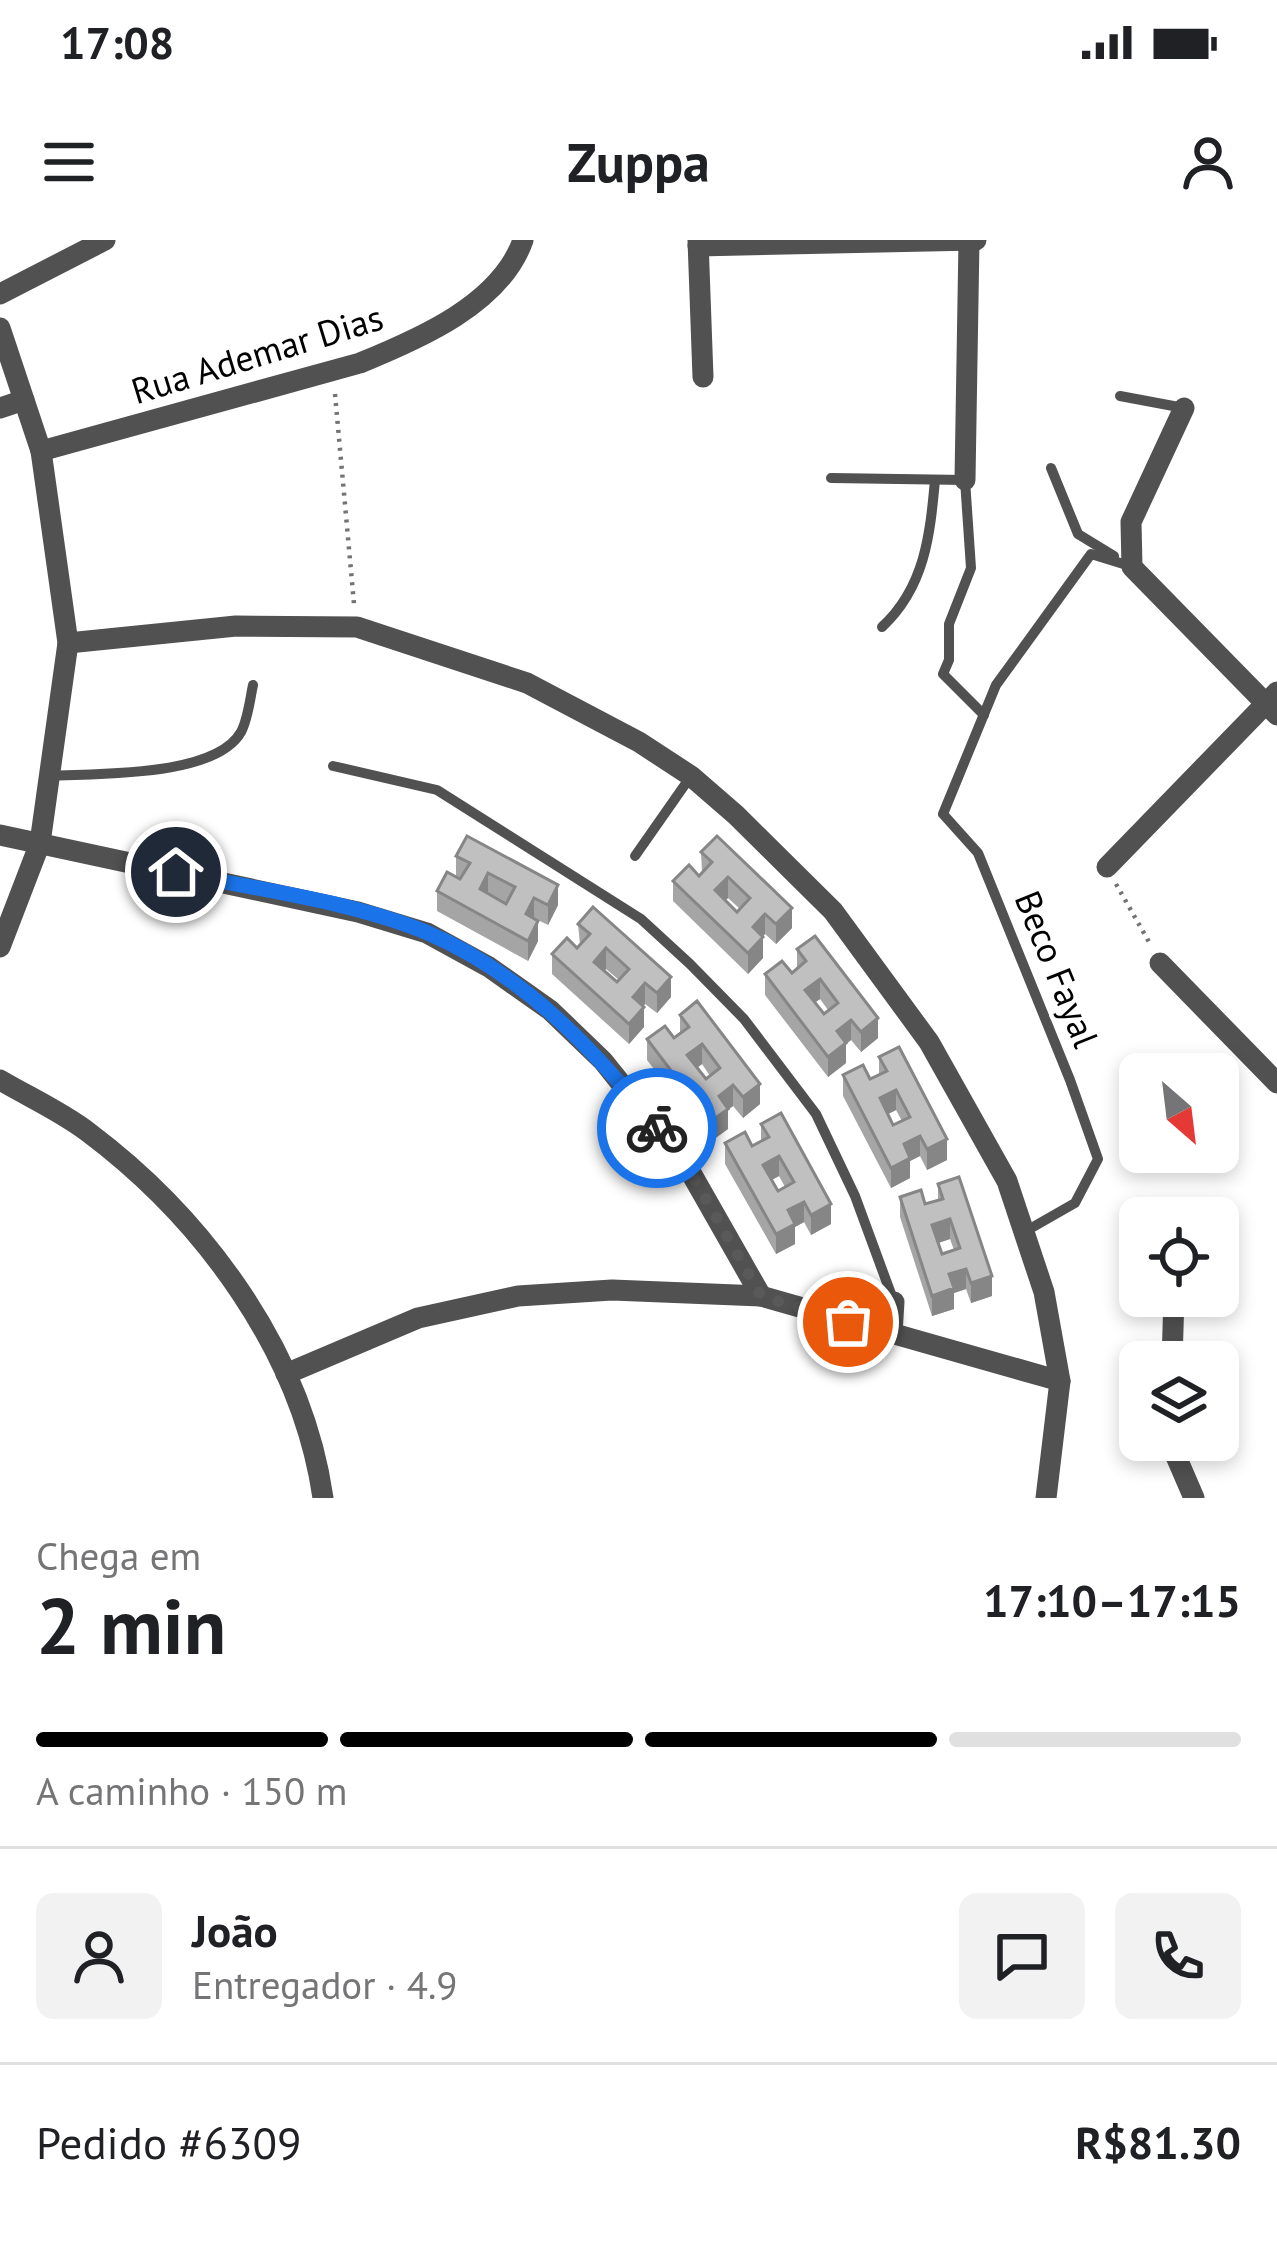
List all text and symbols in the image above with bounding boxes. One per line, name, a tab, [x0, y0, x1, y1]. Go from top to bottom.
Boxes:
text: 17:08	[60, 13, 174, 71]
text: Zuppa	[567, 127, 710, 197]
icon: menu	[36, 129, 102, 195]
icon: person	[1175, 129, 1241, 195]
street label: Rua Ademar Dias	[125, 293, 388, 414]
pin	[125, 821, 227, 923]
icon: home	[143, 839, 209, 905]
street label: Beco Fayal	[1005, 884, 1110, 1054]
north arrow	[1119, 1053, 1239, 1173]
map controls	[1119, 1053, 1239, 1461]
courier	[597, 1068, 717, 1188]
icon: bike	[624, 1095, 690, 1161]
button: locate	[1119, 1197, 1239, 1317]
pin	[797, 1271, 899, 1373]
icon: bag	[815, 1289, 881, 1355]
button: layers	[1119, 1341, 1239, 1461]
text: Chega em	[36, 1530, 201, 1581]
text: 17:10–17:15	[983, 1571, 1241, 1629]
text: 2 min	[36, 1575, 226, 1676]
text: A caminho · 150 m	[36, 1765, 347, 1816]
button: person	[36, 1893, 162, 2019]
button: chat	[959, 1893, 1085, 2019]
button: phone	[1115, 1893, 1241, 2019]
text: João	[192, 1901, 278, 1959]
text: Entregador · 4.9	[192, 1959, 458, 2010]
text: Pedido #6309	[36, 2113, 302, 2171]
text: R$81.30	[1075, 2113, 1241, 2171]

